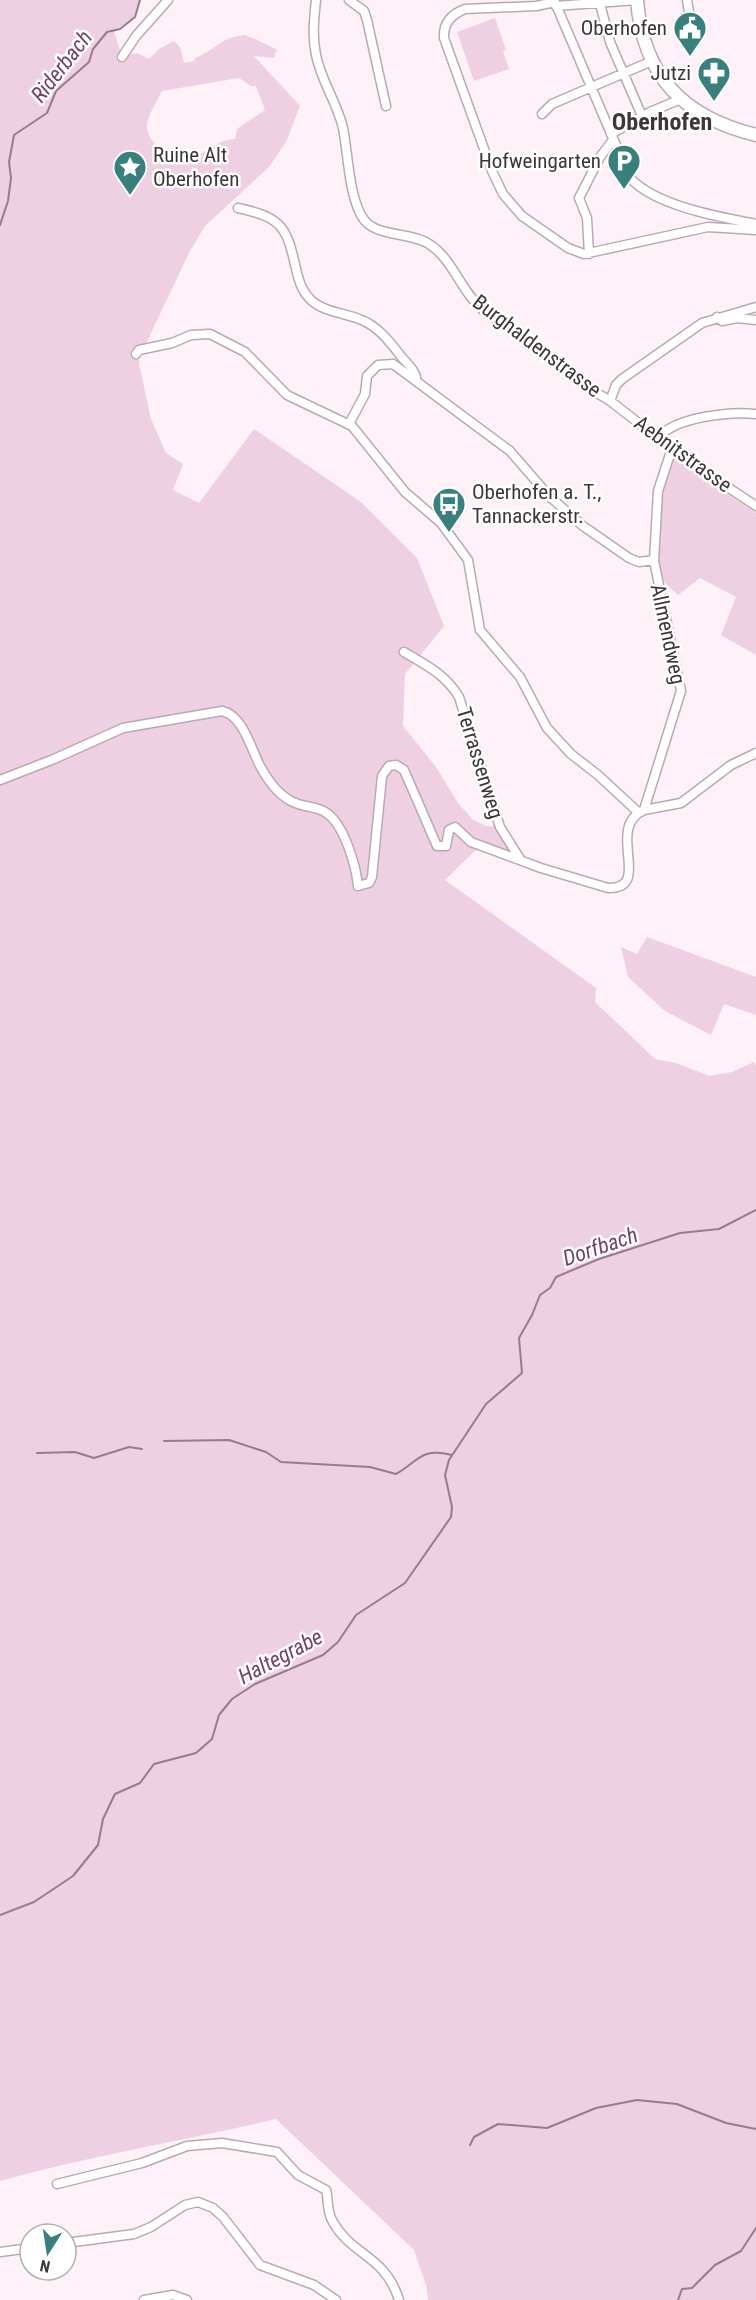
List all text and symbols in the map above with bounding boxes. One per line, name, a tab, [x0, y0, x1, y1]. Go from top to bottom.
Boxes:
public building icon: Oberhofen	[672, 10, 708, 57]
place label: Oberhofen	[581, 16, 667, 40]
water label: Riderbach	[26, 25, 97, 107]
pharmacy icon: Jutzi	[696, 55, 732, 102]
place label: Jutzi	[650, 61, 691, 85]
district label: Oberhofen	[612, 108, 712, 136]
place label: Ruine Alt Oberhofen	[153, 143, 239, 191]
parking icon: Hofweingarten	[606, 143, 642, 190]
place icon: Ruine Alt Oberhofen	[112, 149, 148, 196]
place label: Hofweingarten	[479, 149, 601, 173]
street label: Burghaldenstrasse	[468, 290, 606, 402]
street label: Aebnitstrasse	[630, 411, 736, 497]
place label: Oberhofen a. T., Tannackerstr.	[472, 480, 602, 528]
bus stop icon: Oberhofen a. T., Tannackerstr.	[431, 486, 467, 533]
street label: Allmendweg	[646, 582, 690, 686]
street label: Terrassenweg	[452, 704, 508, 822]
water label: Dorfbach	[560, 1222, 641, 1271]
water label: Haltegrabe	[234, 1624, 327, 1689]
north arrow	[18, 2222, 78, 2282]
text: N	[38, 2256, 52, 2276]

